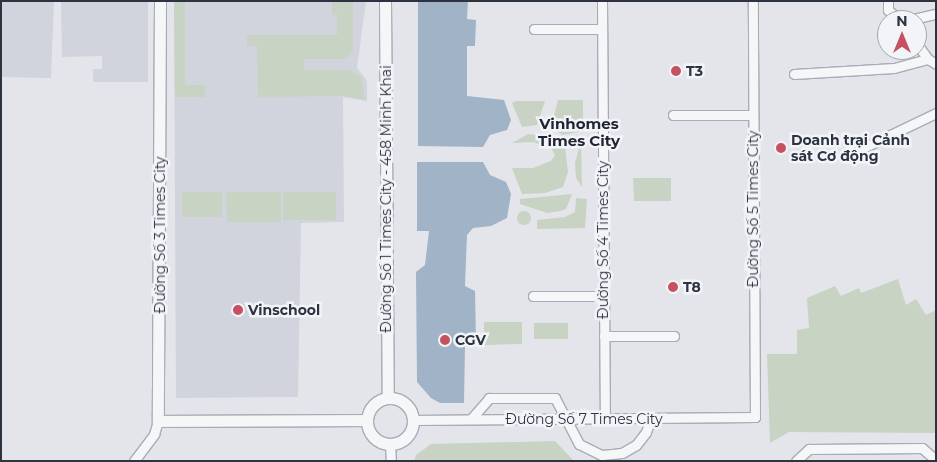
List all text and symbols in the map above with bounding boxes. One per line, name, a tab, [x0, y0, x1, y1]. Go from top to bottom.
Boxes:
north arrow	[877, 10, 927, 60]
text: N	[896, 12, 908, 30]
place label: T3	[686, 63, 703, 79]
street label: Đường Số 1 Times City - 458 Minh Khai	[378, 65, 394, 333]
marker: T3	[670, 65, 682, 77]
district label: Vinhomes Times City	[538, 114, 620, 149]
street label: Đường Số 5 Times City	[745, 131, 761, 287]
place label: Doanh trại Cảnh sát Cơ động	[791, 132, 910, 164]
marker: Doanh trại Cảnh sát Cơ động	[775, 142, 787, 154]
street label: Đường Số 3 Times City	[152, 157, 168, 313]
street label: Đường Số 4 Times City	[595, 161, 611, 319]
place label: T8	[683, 279, 701, 295]
marker: T8	[667, 281, 679, 293]
place label: Vinschool	[248, 302, 320, 318]
marker: Vinschool	[232, 304, 244, 316]
place label: CGV	[455, 332, 486, 348]
marker: CGV	[439, 334, 451, 346]
street label: Đường Số 7 Times City	[505, 411, 663, 427]

